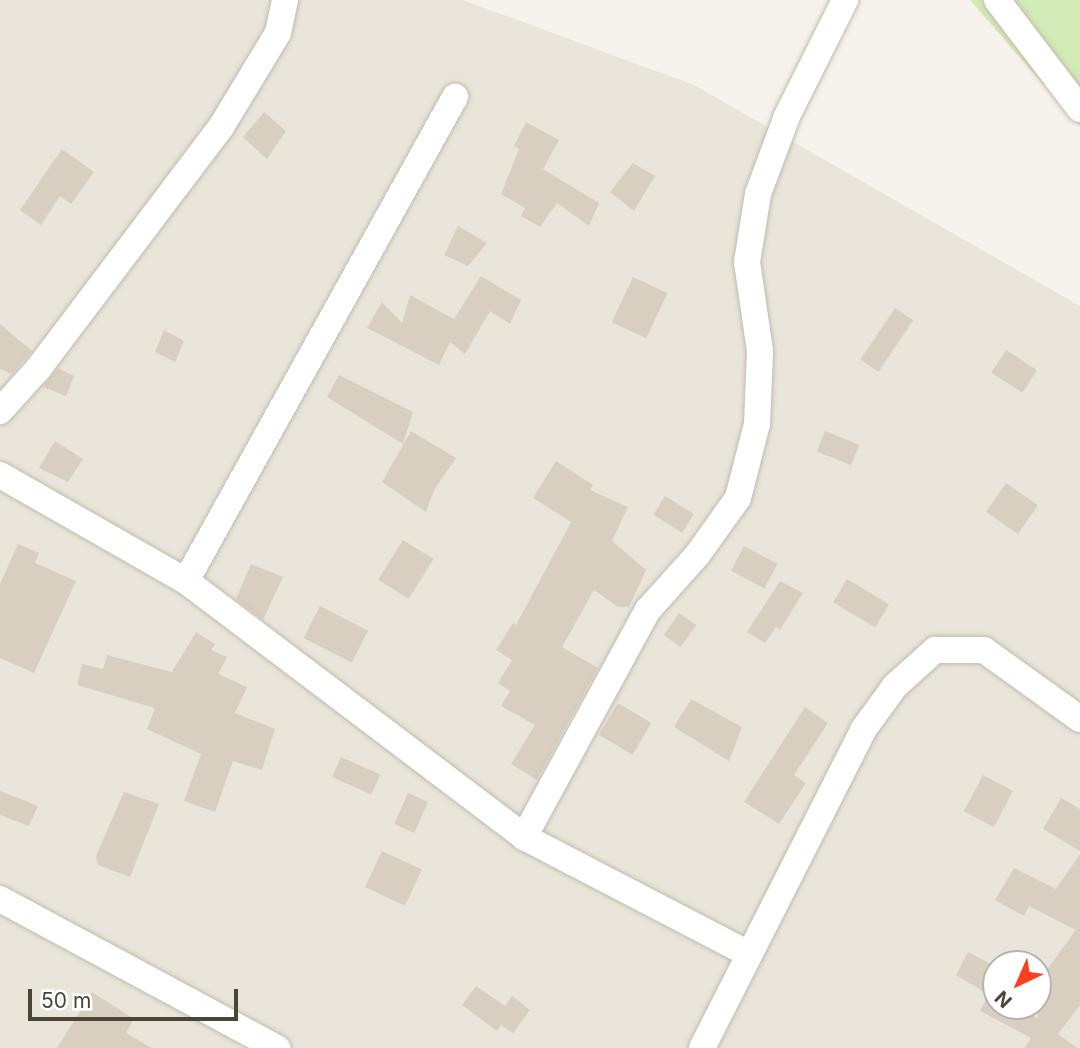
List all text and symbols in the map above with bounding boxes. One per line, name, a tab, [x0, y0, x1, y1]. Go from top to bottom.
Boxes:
north arrow	[982, 950, 1052, 1020]
scale bar	[32, 974, 242, 1018]
text: N	[990, 986, 1017, 1012]
text: 50 m	[41, 988, 91, 1013]

